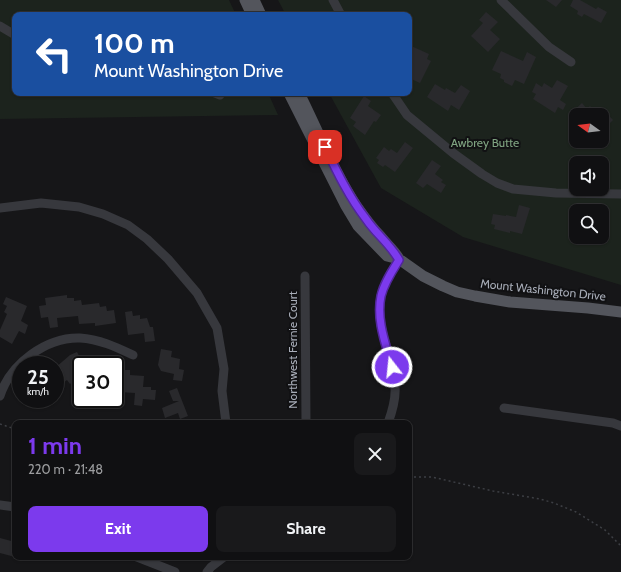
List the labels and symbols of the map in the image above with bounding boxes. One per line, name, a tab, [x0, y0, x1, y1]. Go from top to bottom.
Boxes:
north arrow	[569, 108, 609, 148]
pin	[308, 130, 342, 164]
park label: Awbrey Butte	[451, 135, 519, 150]
street label: Mount Washington Drive	[480, 275, 607, 304]
street label: Northwest Fernie Court	[285, 291, 300, 409]
position arrow	[371, 346, 413, 388]
speed limit sign: 30	[72, 356, 124, 408]

